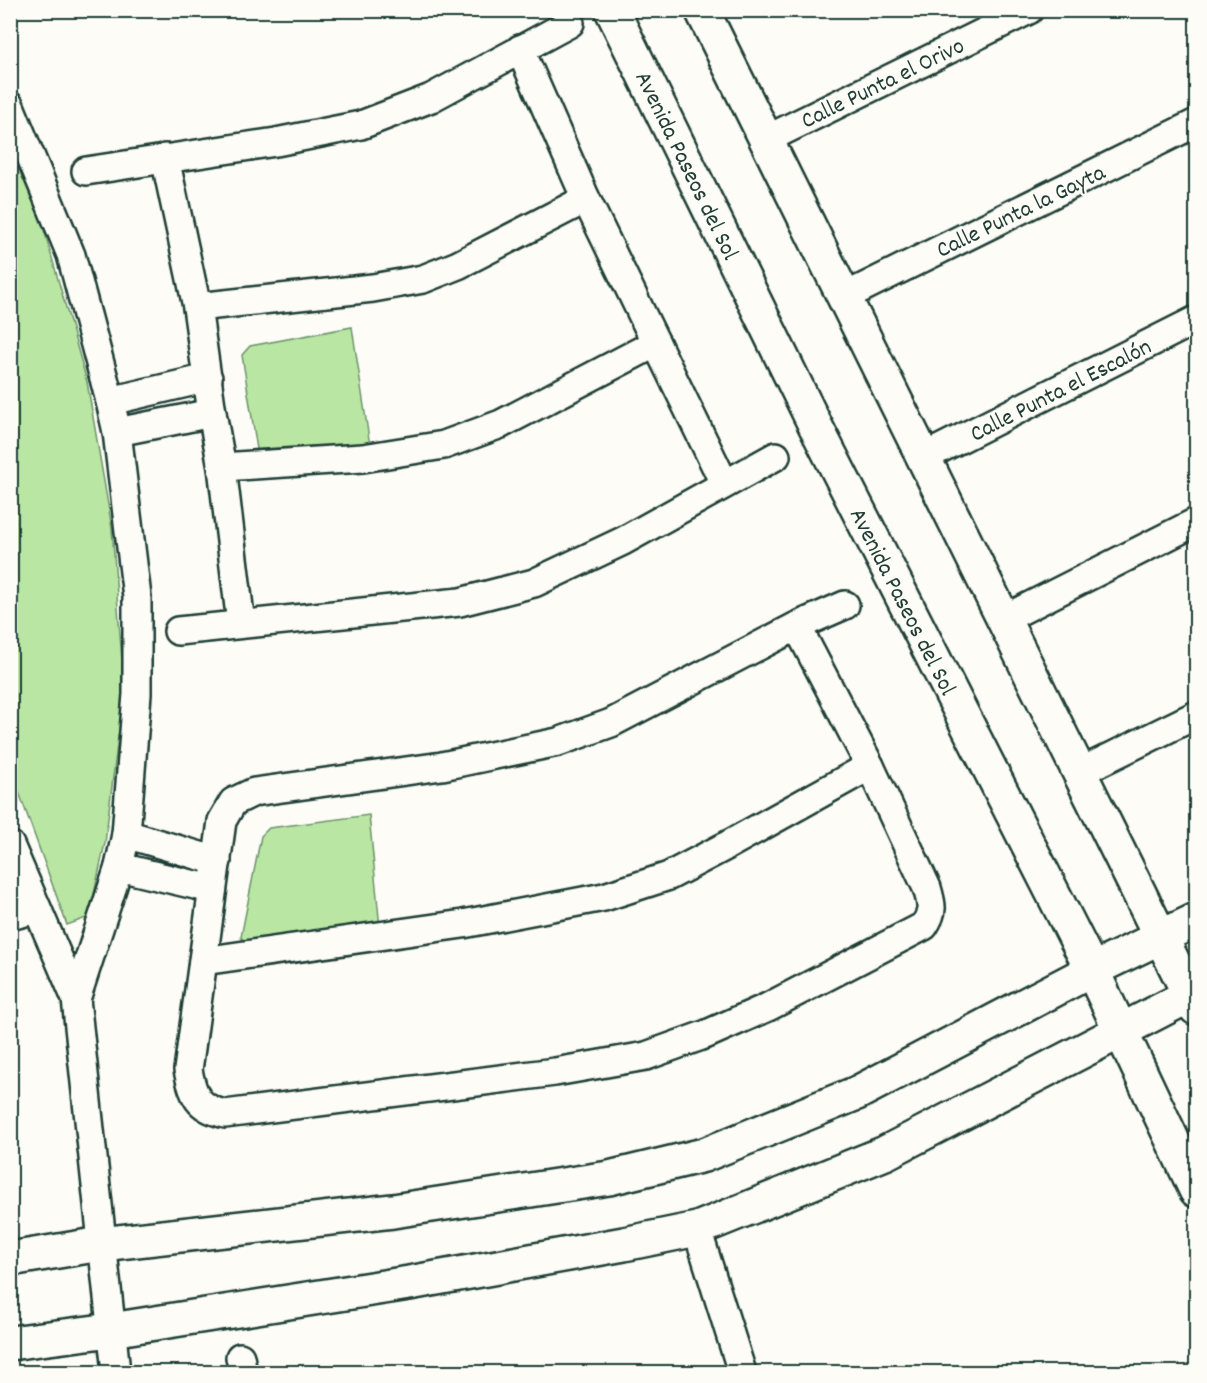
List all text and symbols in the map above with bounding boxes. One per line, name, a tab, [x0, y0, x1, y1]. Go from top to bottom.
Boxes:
street label: Calle Punta el Orivo	[796, 30, 971, 139]
street label: Avenida Paseos del Sol	[625, 66, 746, 267]
street label: Calle Punta la Gayta	[931, 157, 1112, 268]
street label: Calle Punta el Escalón	[965, 331, 1158, 452]
street label: Avenida Paseos del Sol	[839, 503, 963, 702]

